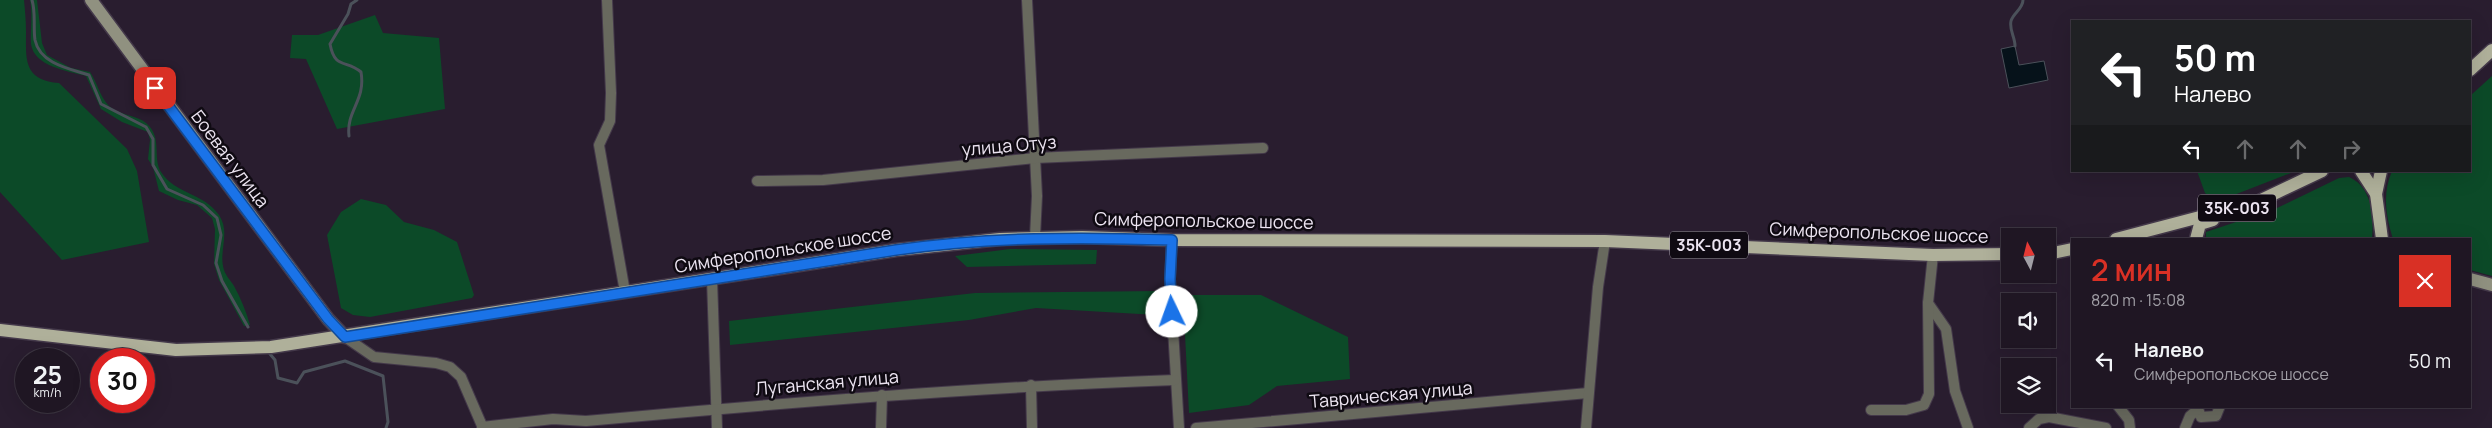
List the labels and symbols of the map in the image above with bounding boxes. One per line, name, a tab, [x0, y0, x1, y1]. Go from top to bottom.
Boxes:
pin	[134, 67, 176, 109]
street label: Боевая улица	[186, 105, 275, 212]
street label: улица Отуз	[961, 129, 1057, 161]
road number: 35К-003	[2198, 194, 2276, 222]
street label: Симферопольское шоссе	[1094, 206, 1314, 234]
street label: Симферопольское шоссе	[1769, 216, 1989, 248]
street label: Симферопольское шоссе	[673, 220, 893, 278]
north arrow	[2001, 228, 2056, 282]
road number: 35К-003	[1670, 232, 1748, 258]
position arrow	[1145, 285, 1197, 337]
speed limit sign: 30	[90, 348, 155, 413]
street label: Луганская улица	[754, 364, 900, 400]
street label: Таврическая улица	[1308, 375, 1473, 413]

